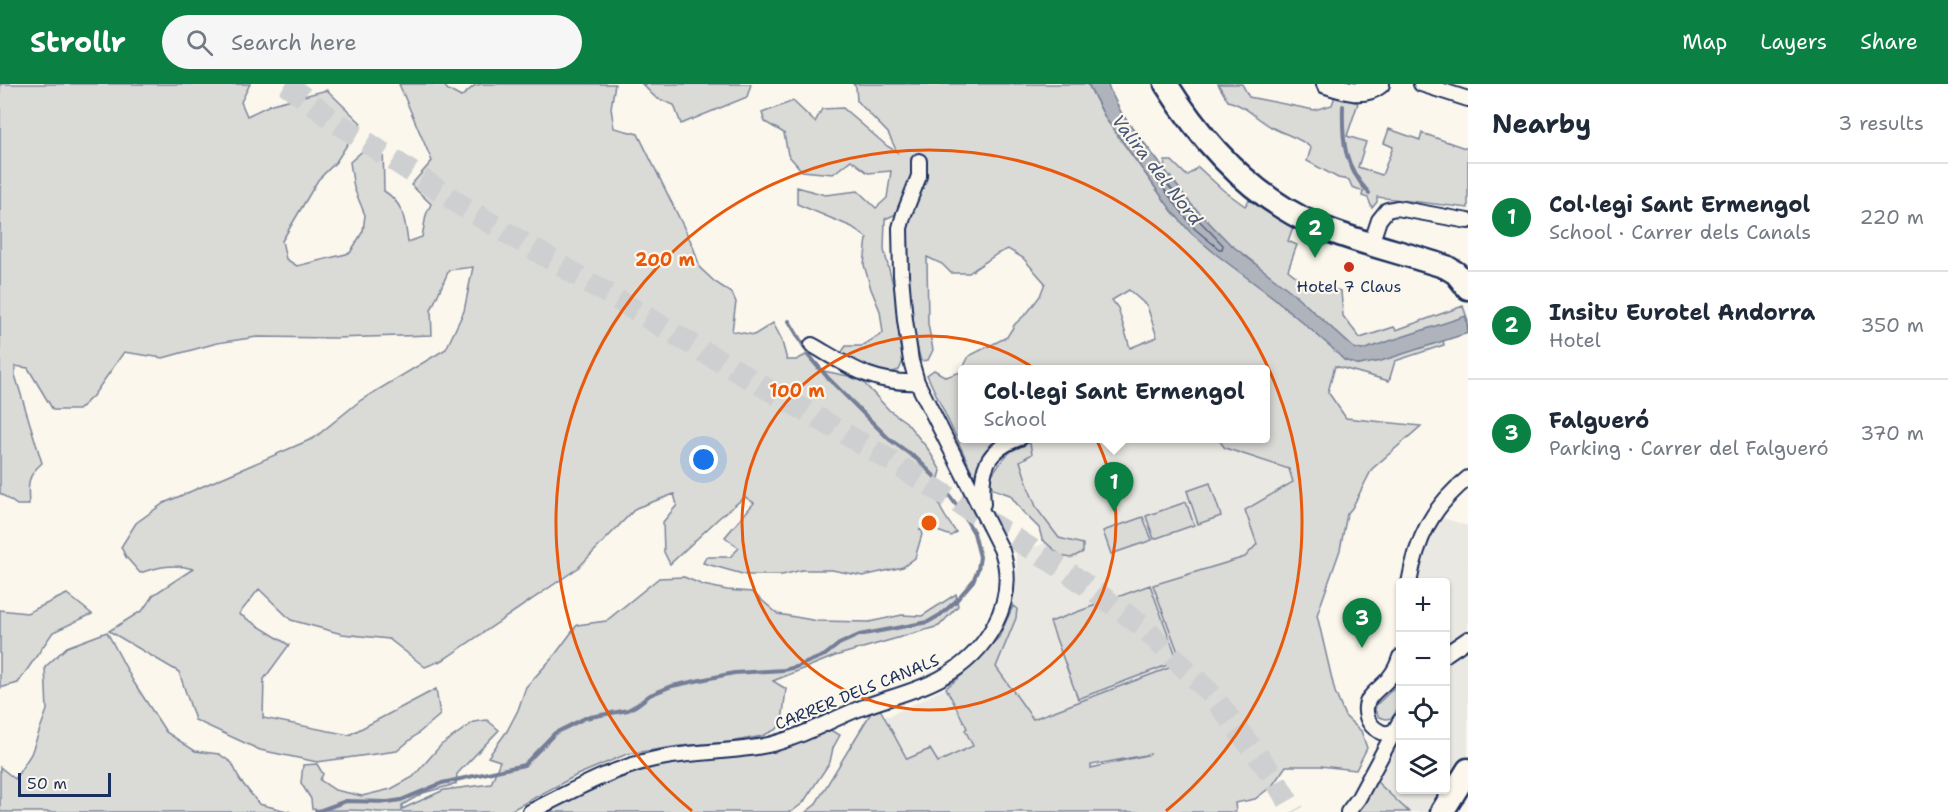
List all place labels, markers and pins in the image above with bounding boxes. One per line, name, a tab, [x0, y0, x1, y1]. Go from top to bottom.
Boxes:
pin: 2	[1296, 208, 1334, 258]
marker: Hotel 7 Claus	[1342, 260, 1356, 274]
place label: Hotel 7 Claus	[1297, 276, 1401, 297]
pin: 1	[1094, 462, 1134, 512]
centre of rings	[919, 513, 939, 533]
pin: 3	[1342, 598, 1382, 648]

